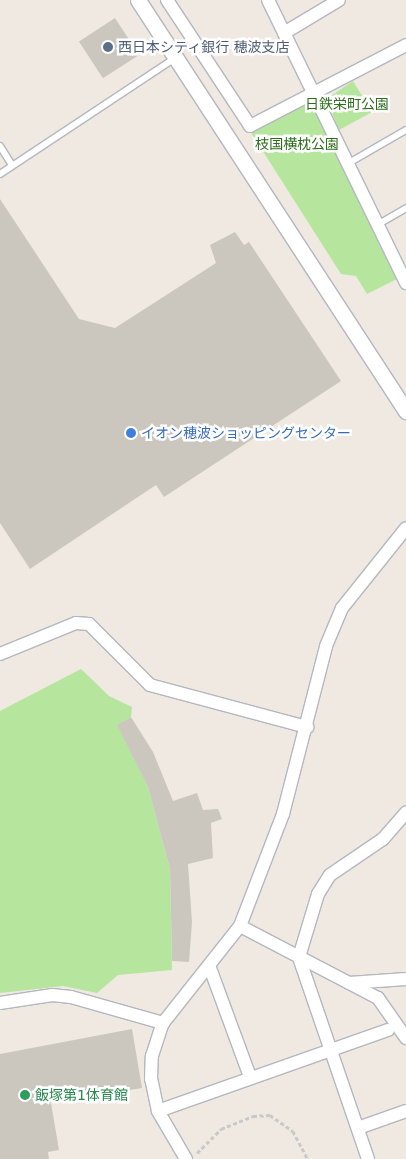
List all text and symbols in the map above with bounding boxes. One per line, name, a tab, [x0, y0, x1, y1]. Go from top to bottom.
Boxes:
place label: 西日本シティ銀行 穂波支店	[118, 39, 290, 55]
marker: 西日本シティ銀行 穂波支店	[102, 41, 114, 53]
park label: 日鉄栄町公園	[305, 96, 389, 112]
park label: 枝国横枕公園	[255, 136, 339, 152]
place label: イオン穂波ショッピングセンター	[141, 425, 351, 441]
marker: イオン穂波ショッピングセンター	[125, 427, 137, 439]
place label: 飯塚第1体育館	[35, 1087, 128, 1103]
marker: 飯塚第1体育館	[19, 1089, 31, 1101]

